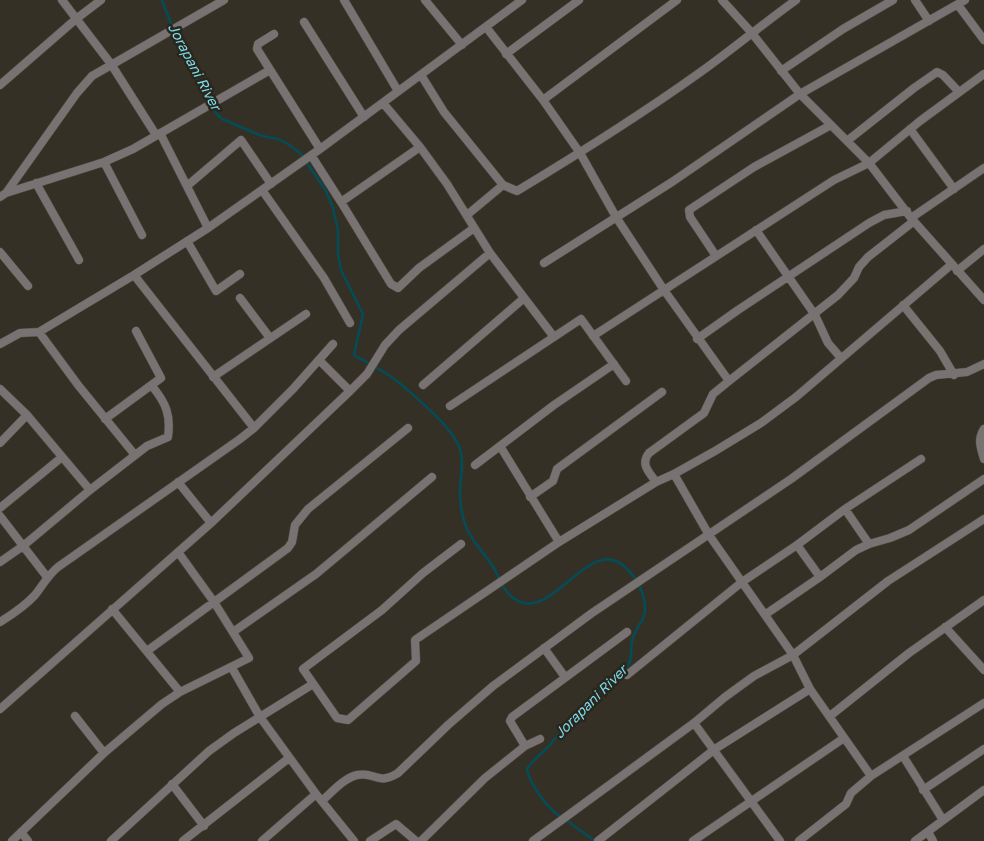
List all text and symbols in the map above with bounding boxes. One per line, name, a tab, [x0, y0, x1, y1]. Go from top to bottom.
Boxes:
water label: Jorapani River	[164, 21, 224, 113]
water label: Jorapani River	[551, 662, 631, 742]

